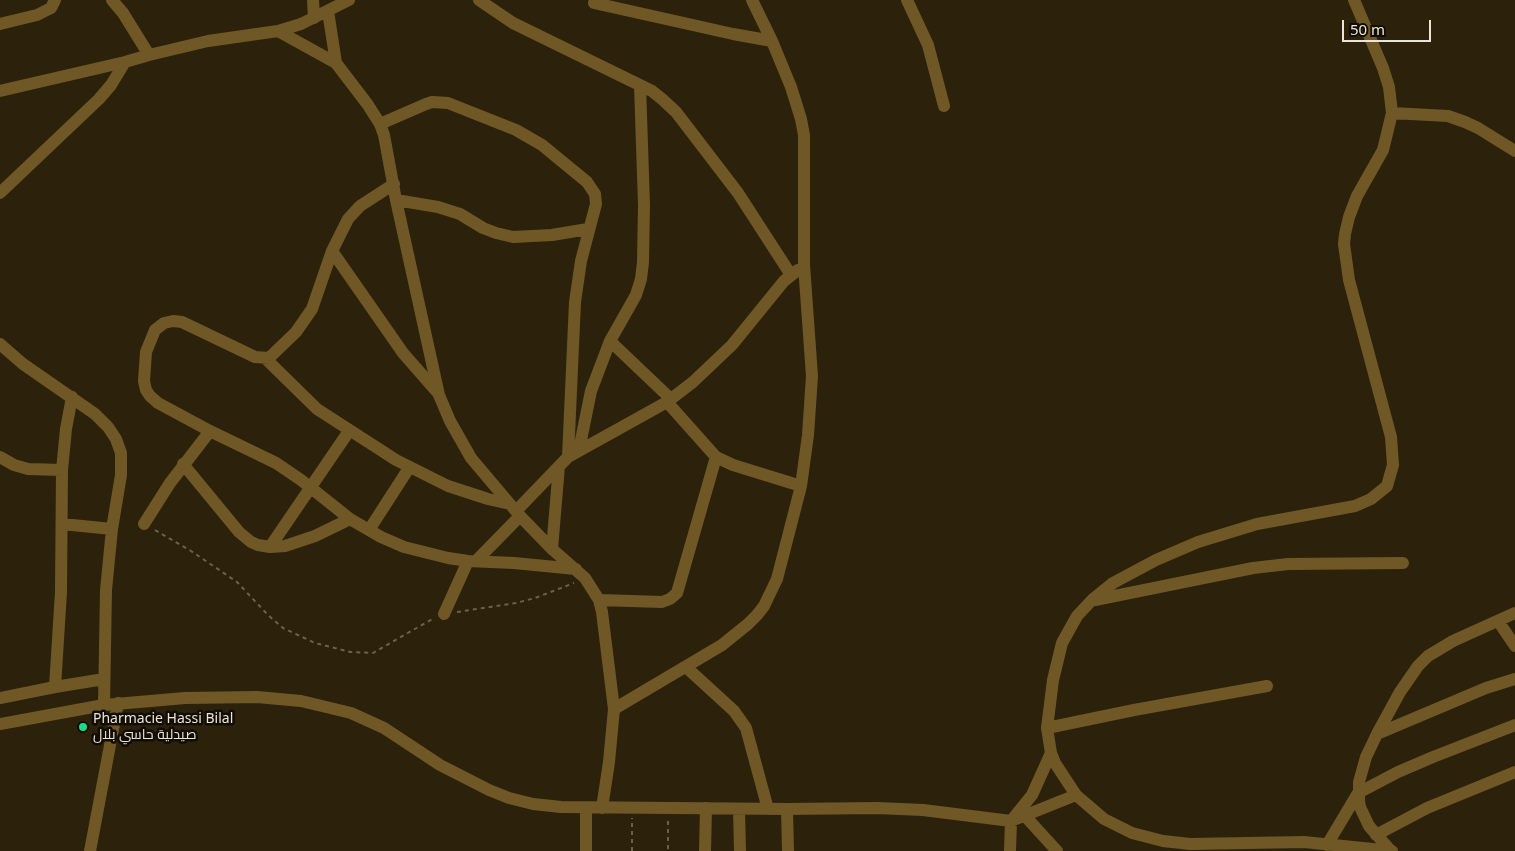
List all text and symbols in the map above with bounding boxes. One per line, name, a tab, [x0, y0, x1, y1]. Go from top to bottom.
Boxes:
scale bar	[1345, 10, 1434, 42]
text: 50 m	[1350, 19, 1385, 39]
place label: Pharmacie Hassi Bilal صيدلية حاسي بلال	[93, 711, 233, 744]
marker: Pharmacie Hassi Bilal صيدلية حاسي بلال	[77, 721, 89, 733]

